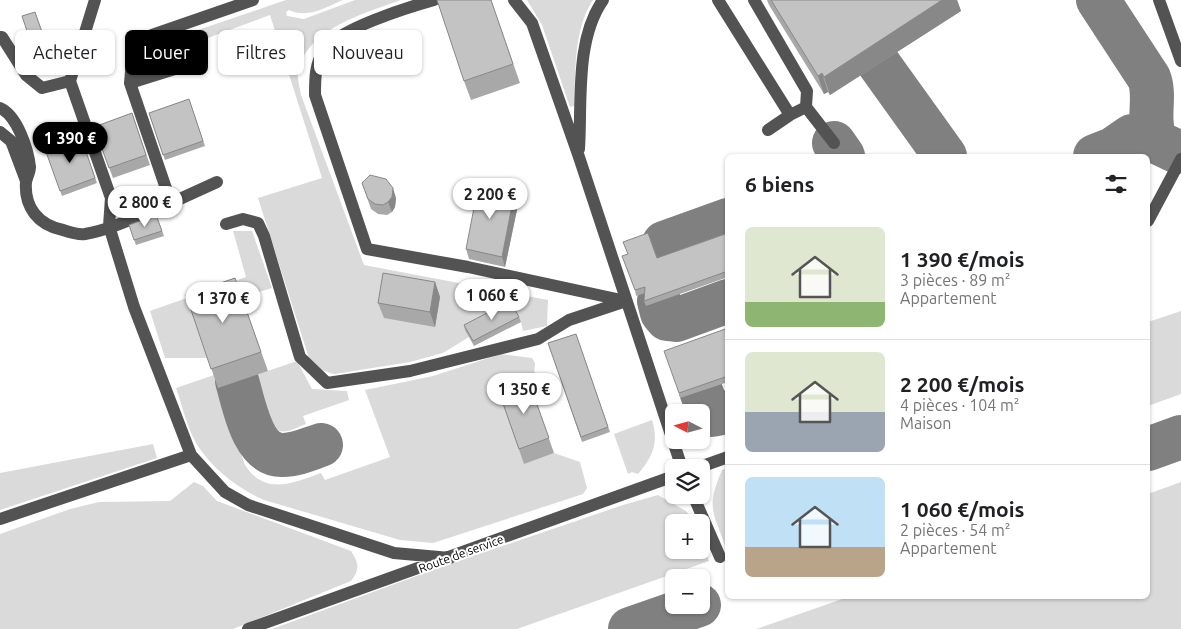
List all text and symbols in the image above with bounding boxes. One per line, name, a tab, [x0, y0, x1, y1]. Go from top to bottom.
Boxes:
chip: Acheter	[15, 30, 115, 75]
chip: Louer	[125, 30, 208, 75]
chip: Filtres	[218, 30, 304, 75]
chip: Nouveau	[314, 30, 422, 75]
pin: 1 390 €	[24, 121, 116, 164]
text: 1 390 €	[44, 129, 96, 147]
icon: filters	[1102, 170, 1130, 198]
text: 6 biens	[745, 172, 815, 196]
pin: 2 200 €	[444, 178, 536, 220]
text: 2 200 €	[464, 185, 516, 203]
pin: 2 800 €	[99, 186, 191, 228]
text: 2 800 €	[119, 193, 171, 211]
icon: home	[785, 247, 845, 307]
text: 1 390 €/mois	[900, 247, 1025, 271]
text: 3 pièces · 89 m²	[900, 271, 1010, 289]
pin: 1 060 €	[446, 278, 538, 321]
pin: 1 370 €	[177, 282, 269, 324]
text: 1 060 €	[466, 286, 518, 304]
text: 1 370 €	[197, 289, 249, 307]
text: Appartement	[900, 289, 997, 307]
pin: 1 350 €	[478, 372, 570, 415]
icon: home	[785, 372, 845, 432]
text: 2 200 €/mois	[900, 372, 1025, 396]
text: 1 350 €	[498, 380, 550, 398]
text: 4 pièces · 104 m²	[900, 396, 1020, 414]
north arrow	[665, 404, 710, 449]
map controls	[665, 404, 710, 614]
text: Maison	[900, 414, 951, 432]
button: layers	[665, 459, 710, 504]
icon: home	[785, 497, 845, 557]
text: 1 060 €/mois	[900, 497, 1025, 521]
button: +	[665, 514, 710, 559]
text: 2 pièces · 54 m²	[900, 521, 1010, 539]
street label: Route de service	[417, 532, 505, 575]
text: Appartement	[900, 539, 997, 557]
button: −	[665, 569, 710, 614]

